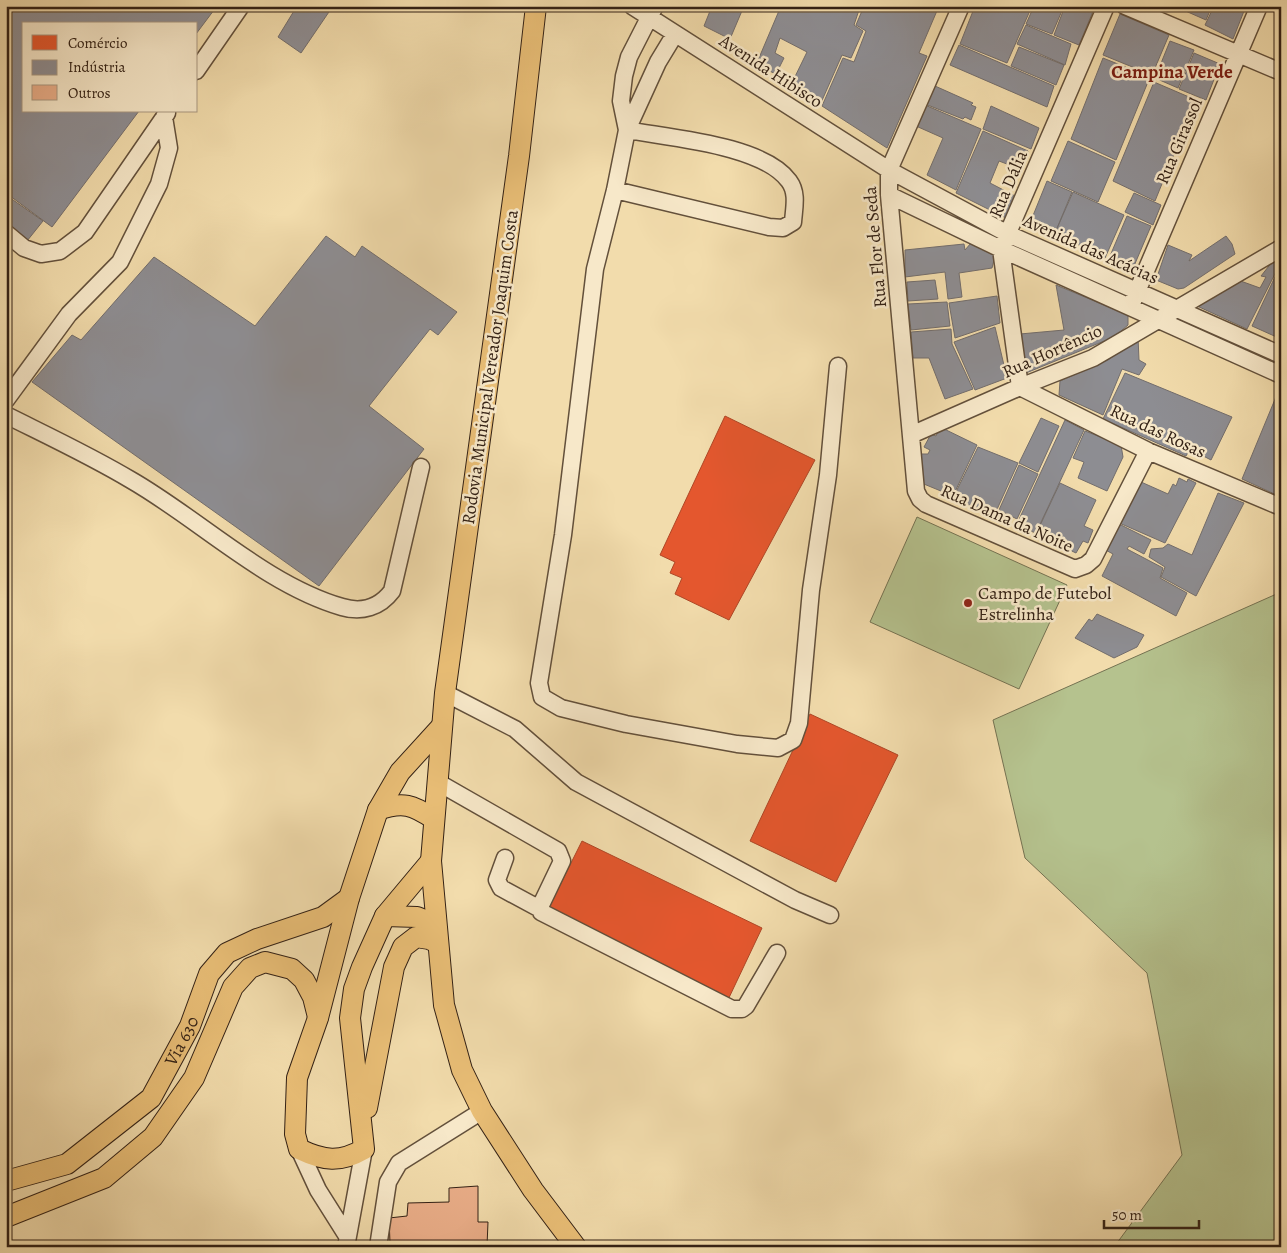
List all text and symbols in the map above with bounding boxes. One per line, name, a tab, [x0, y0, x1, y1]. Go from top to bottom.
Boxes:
legend	[22, 22, 198, 112]
street label: Avenida Hibisco	[714, 28, 827, 113]
text: Comércio	[68, 33, 127, 53]
text: Indústria	[68, 57, 126, 77]
district label: Campina Verde	[1111, 59, 1233, 85]
text: Outros	[68, 83, 111, 103]
street label: Rua Girassol	[1150, 94, 1208, 188]
street label: Rua Dália	[983, 146, 1033, 221]
street label: Rua Flor de Seda	[858, 185, 892, 309]
street label: Rodovia Municipal Vereador Joaquim Costa	[456, 208, 524, 526]
street label: Avenida das Acácias	[1019, 208, 1162, 290]
street label: Rua Hortêncio	[998, 318, 1106, 384]
street label: Rua das Rosas	[1106, 398, 1210, 464]
street label: Rua Dama da Noite	[937, 478, 1077, 558]
place label: Campo de Futebol Estrelinha	[978, 581, 1112, 626]
marker: Campo de Futebol Estrelinha	[962, 597, 974, 609]
street label: Via 630	[158, 1013, 204, 1071]
scale bar	[1104, 1198, 1200, 1230]
text: 50 m	[1112, 1205, 1142, 1225]

